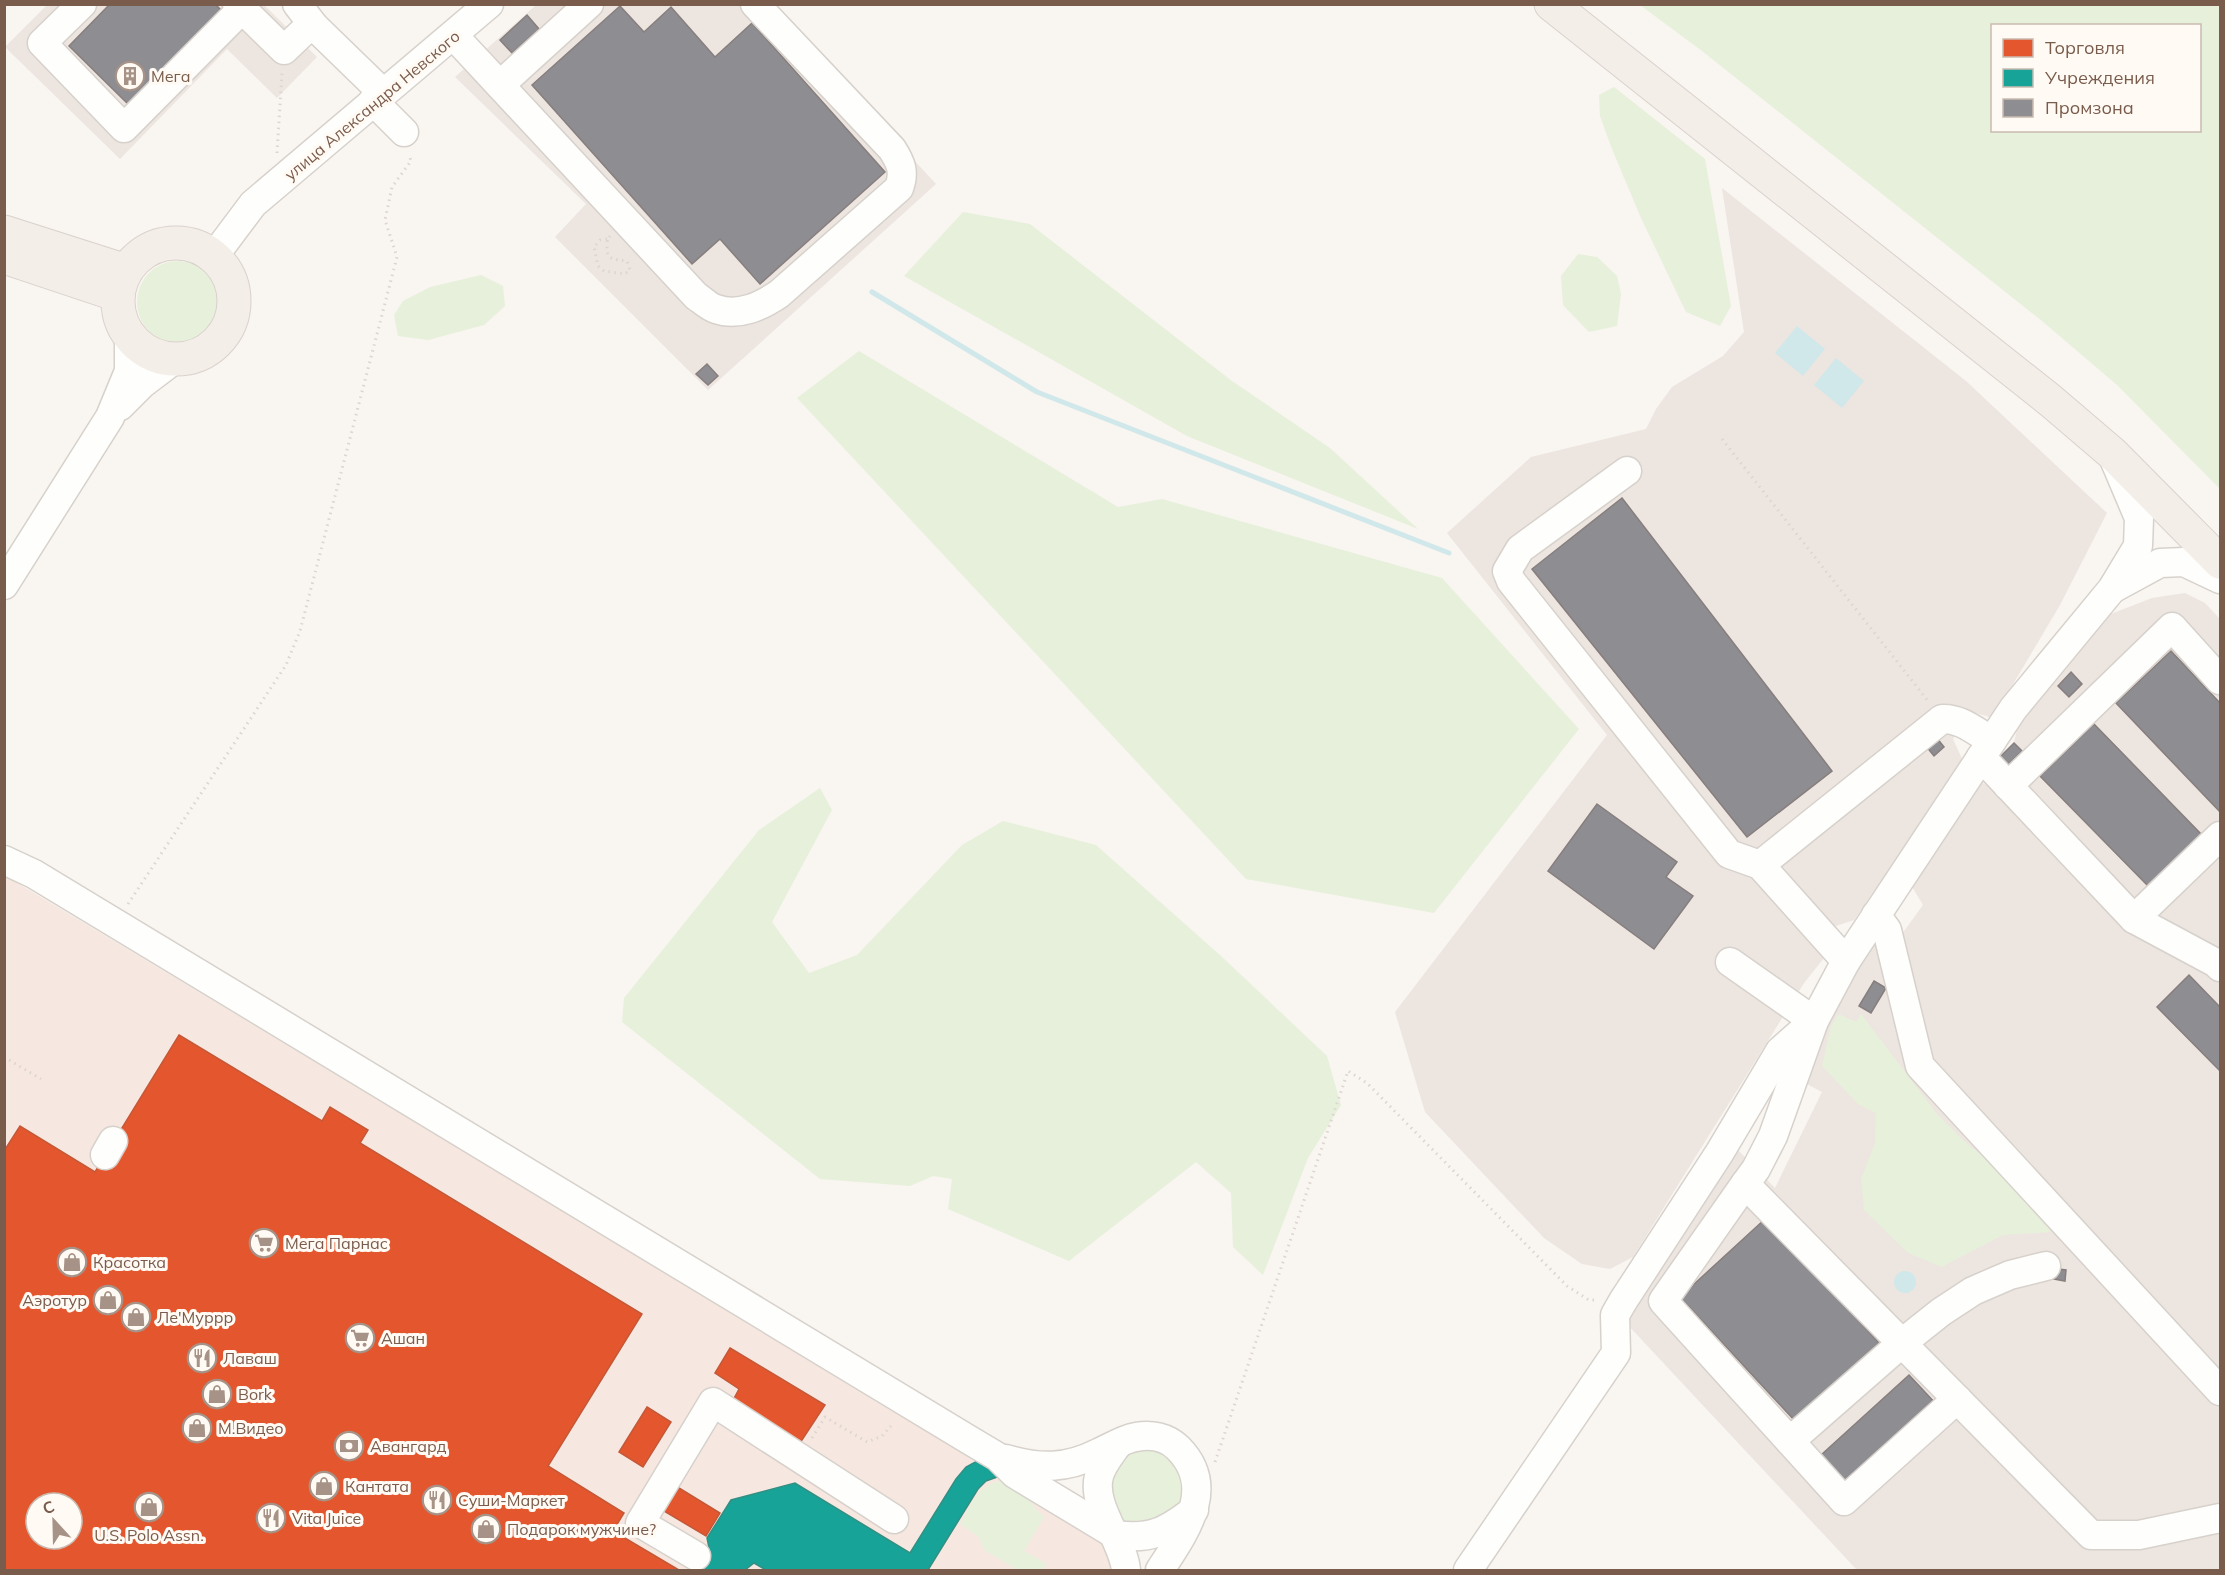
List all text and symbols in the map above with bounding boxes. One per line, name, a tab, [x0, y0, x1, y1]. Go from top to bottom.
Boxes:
legend	[1991, 24, 2201, 132]
street label: улица Александра Невского	[280, 26, 464, 184]
text: Торговля	[2045, 36, 2125, 59]
building icon: Мега	[114, 60, 146, 92]
place label: Мега	[151, 66, 190, 86]
text: Учреждения	[2044, 66, 2155, 89]
text: Промзона	[2045, 96, 2134, 119]
supermarket icon: Мега Парнас	[248, 1227, 280, 1259]
place label: Мега Парнас	[285, 1233, 388, 1253]
shop icon: Красотка	[56, 1246, 88, 1278]
place label: Красотка	[93, 1252, 166, 1272]
shop icon: Аэротур	[92, 1284, 124, 1316]
place label: Аэротур	[22, 1290, 87, 1310]
shop icon: Ле'Муррр	[120, 1301, 152, 1333]
place label: Ле'Муррр	[157, 1307, 233, 1327]
supermarket icon: Ашан	[344, 1322, 376, 1354]
place label: Ашан	[381, 1328, 425, 1348]
restaurant icon: Лаваш	[186, 1342, 218, 1374]
place label: Лаваш	[223, 1348, 277, 1368]
shop icon: Bork	[201, 1378, 233, 1410]
place label: Bork	[238, 1384, 273, 1404]
shop icon: М.Видео	[181, 1412, 213, 1444]
place label: М.Видео	[218, 1418, 284, 1438]
bank icon: Авангард	[333, 1430, 365, 1462]
place label: Авангард	[370, 1436, 447, 1456]
shop icon: Кантата	[308, 1470, 340, 1502]
place label: Кантата	[345, 1476, 409, 1496]
restaurant icon: Суши-Маркет	[421, 1484, 453, 1516]
place label: Суши-Маркет	[458, 1490, 565, 1510]
north arrow	[24, 1491, 84, 1551]
shop icon: U.S. Polo Assn.	[133, 1491, 165, 1523]
text: С	[40, 1496, 57, 1518]
restaurant icon: Vita Juice	[255, 1502, 287, 1534]
place label: Vita Juice	[292, 1508, 361, 1528]
shop icon: Подарок мужчине?	[470, 1513, 502, 1545]
place label: Подарок мужчине?	[507, 1519, 656, 1539]
place label: U.S. Polo Assn.	[94, 1525, 204, 1545]

